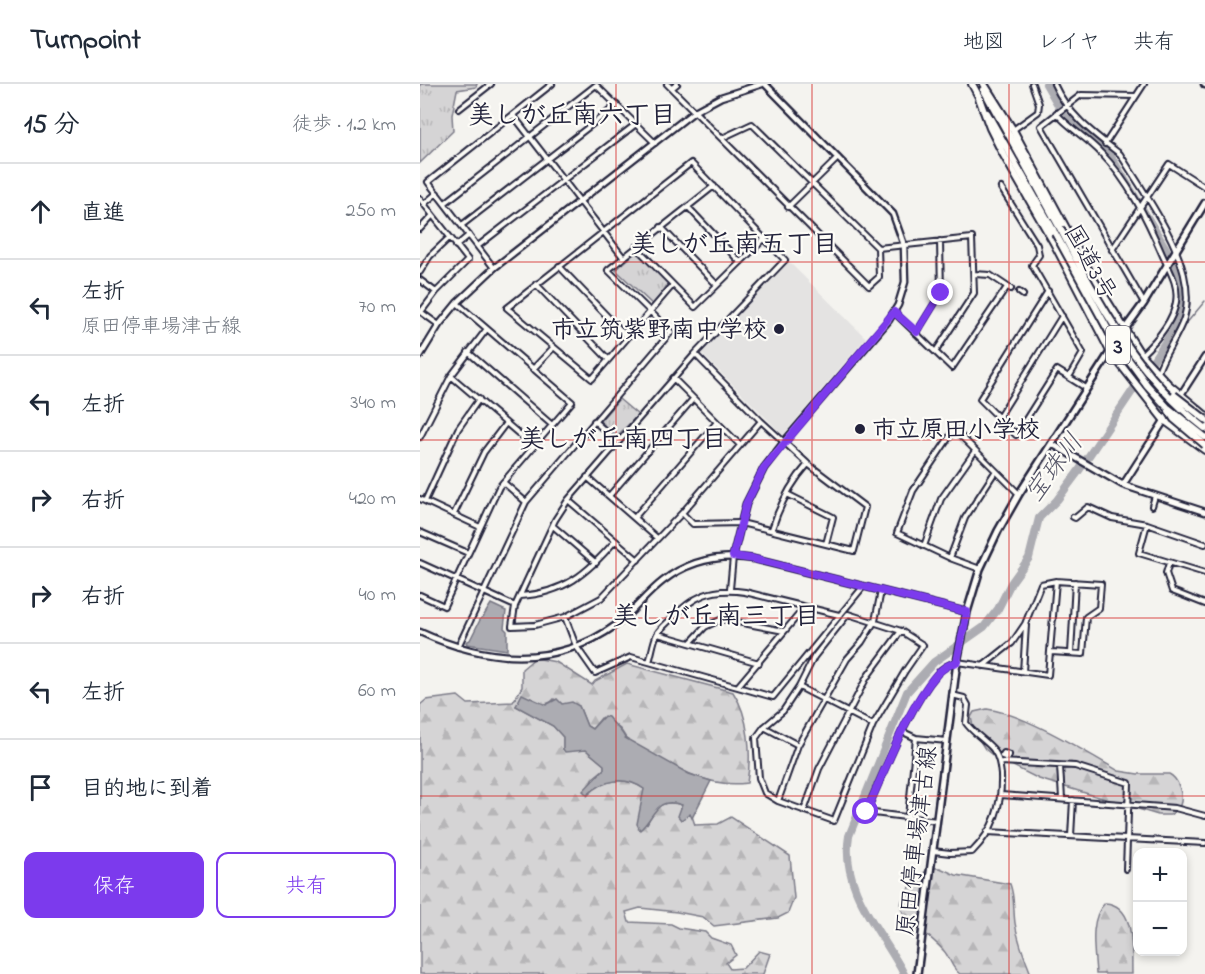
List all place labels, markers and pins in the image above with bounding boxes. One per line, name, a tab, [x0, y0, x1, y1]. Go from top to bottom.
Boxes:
place label: 市立筑紫野南中学校	[551, 314, 767, 349]
marker: 市立筑紫野南中学校	[772, 322, 786, 336]
place label: 市立原田小学校	[872, 414, 1040, 449]
marker: 市立原田小学校	[853, 422, 867, 436]

